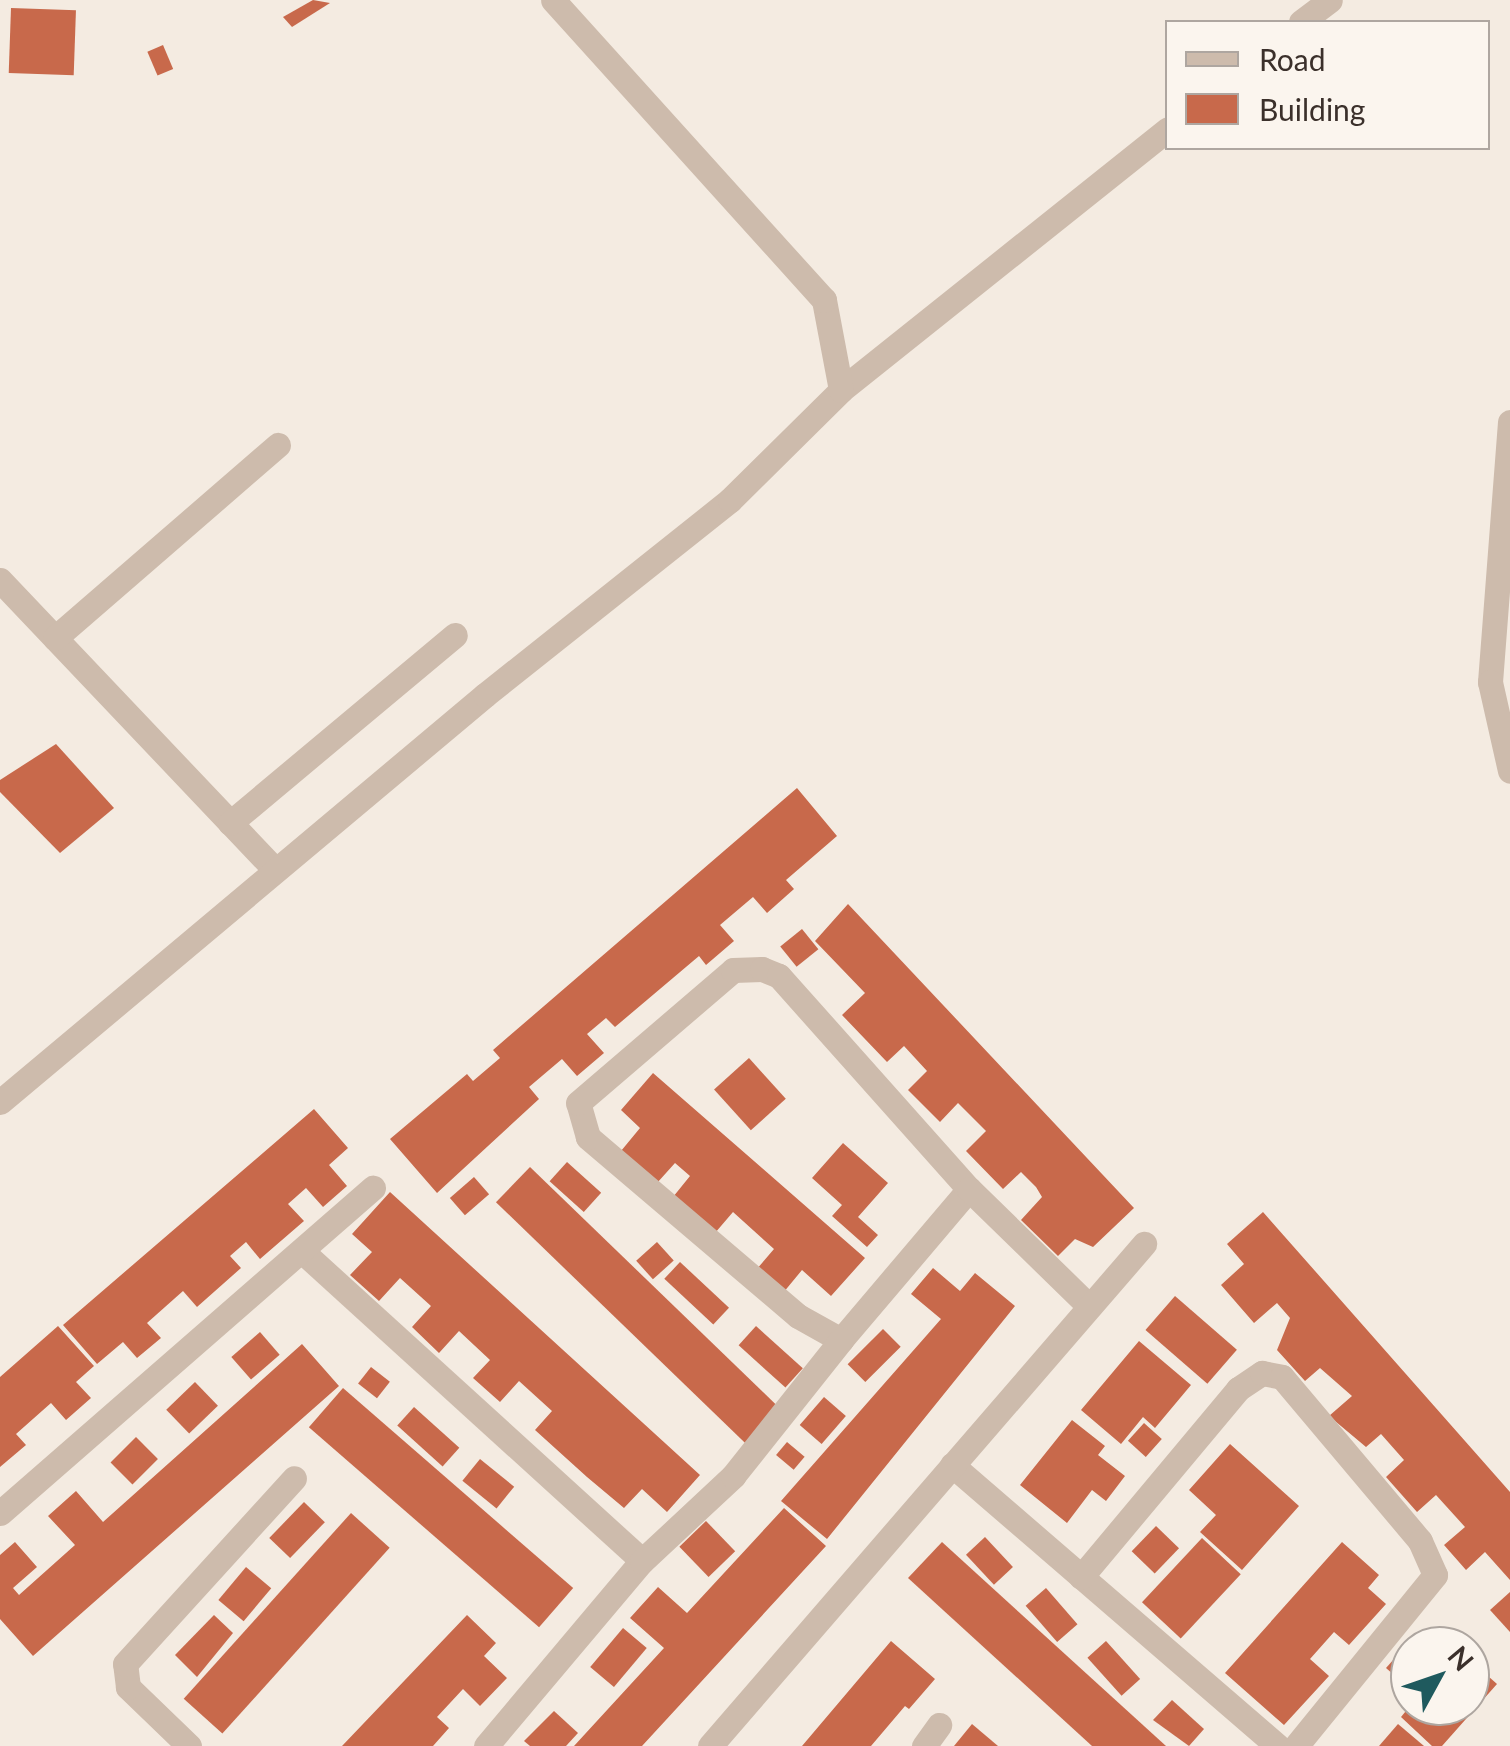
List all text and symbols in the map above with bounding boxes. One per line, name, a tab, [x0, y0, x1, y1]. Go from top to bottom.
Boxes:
legend	[1165, 20, 1490, 150]
text: Road	[1259, 41, 1326, 77]
text: Building	[1259, 91, 1365, 127]
north arrow	[1390, 1626, 1490, 1726]
text: N	[1441, 1639, 1481, 1677]

